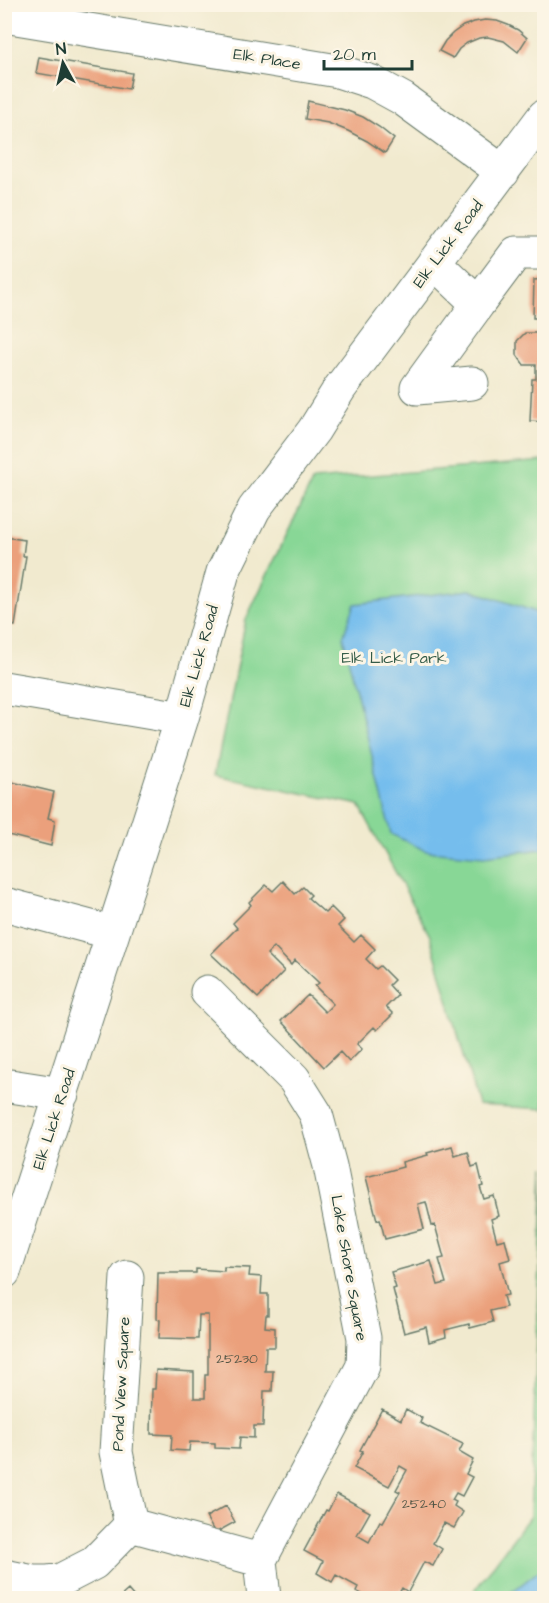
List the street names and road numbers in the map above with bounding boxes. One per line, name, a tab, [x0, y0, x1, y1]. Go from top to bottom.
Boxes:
street label: Elk Place	[232, 43, 303, 75]
street label: Elk Lick Road	[408, 196, 488, 292]
street label: Elk Lick Road	[174, 603, 224, 709]
street label: Elk Lick Road	[27, 1066, 81, 1172]
street label: Lake Shore Square	[325, 1193, 373, 1343]
street label: Pond View Square	[106, 1316, 136, 1452]

